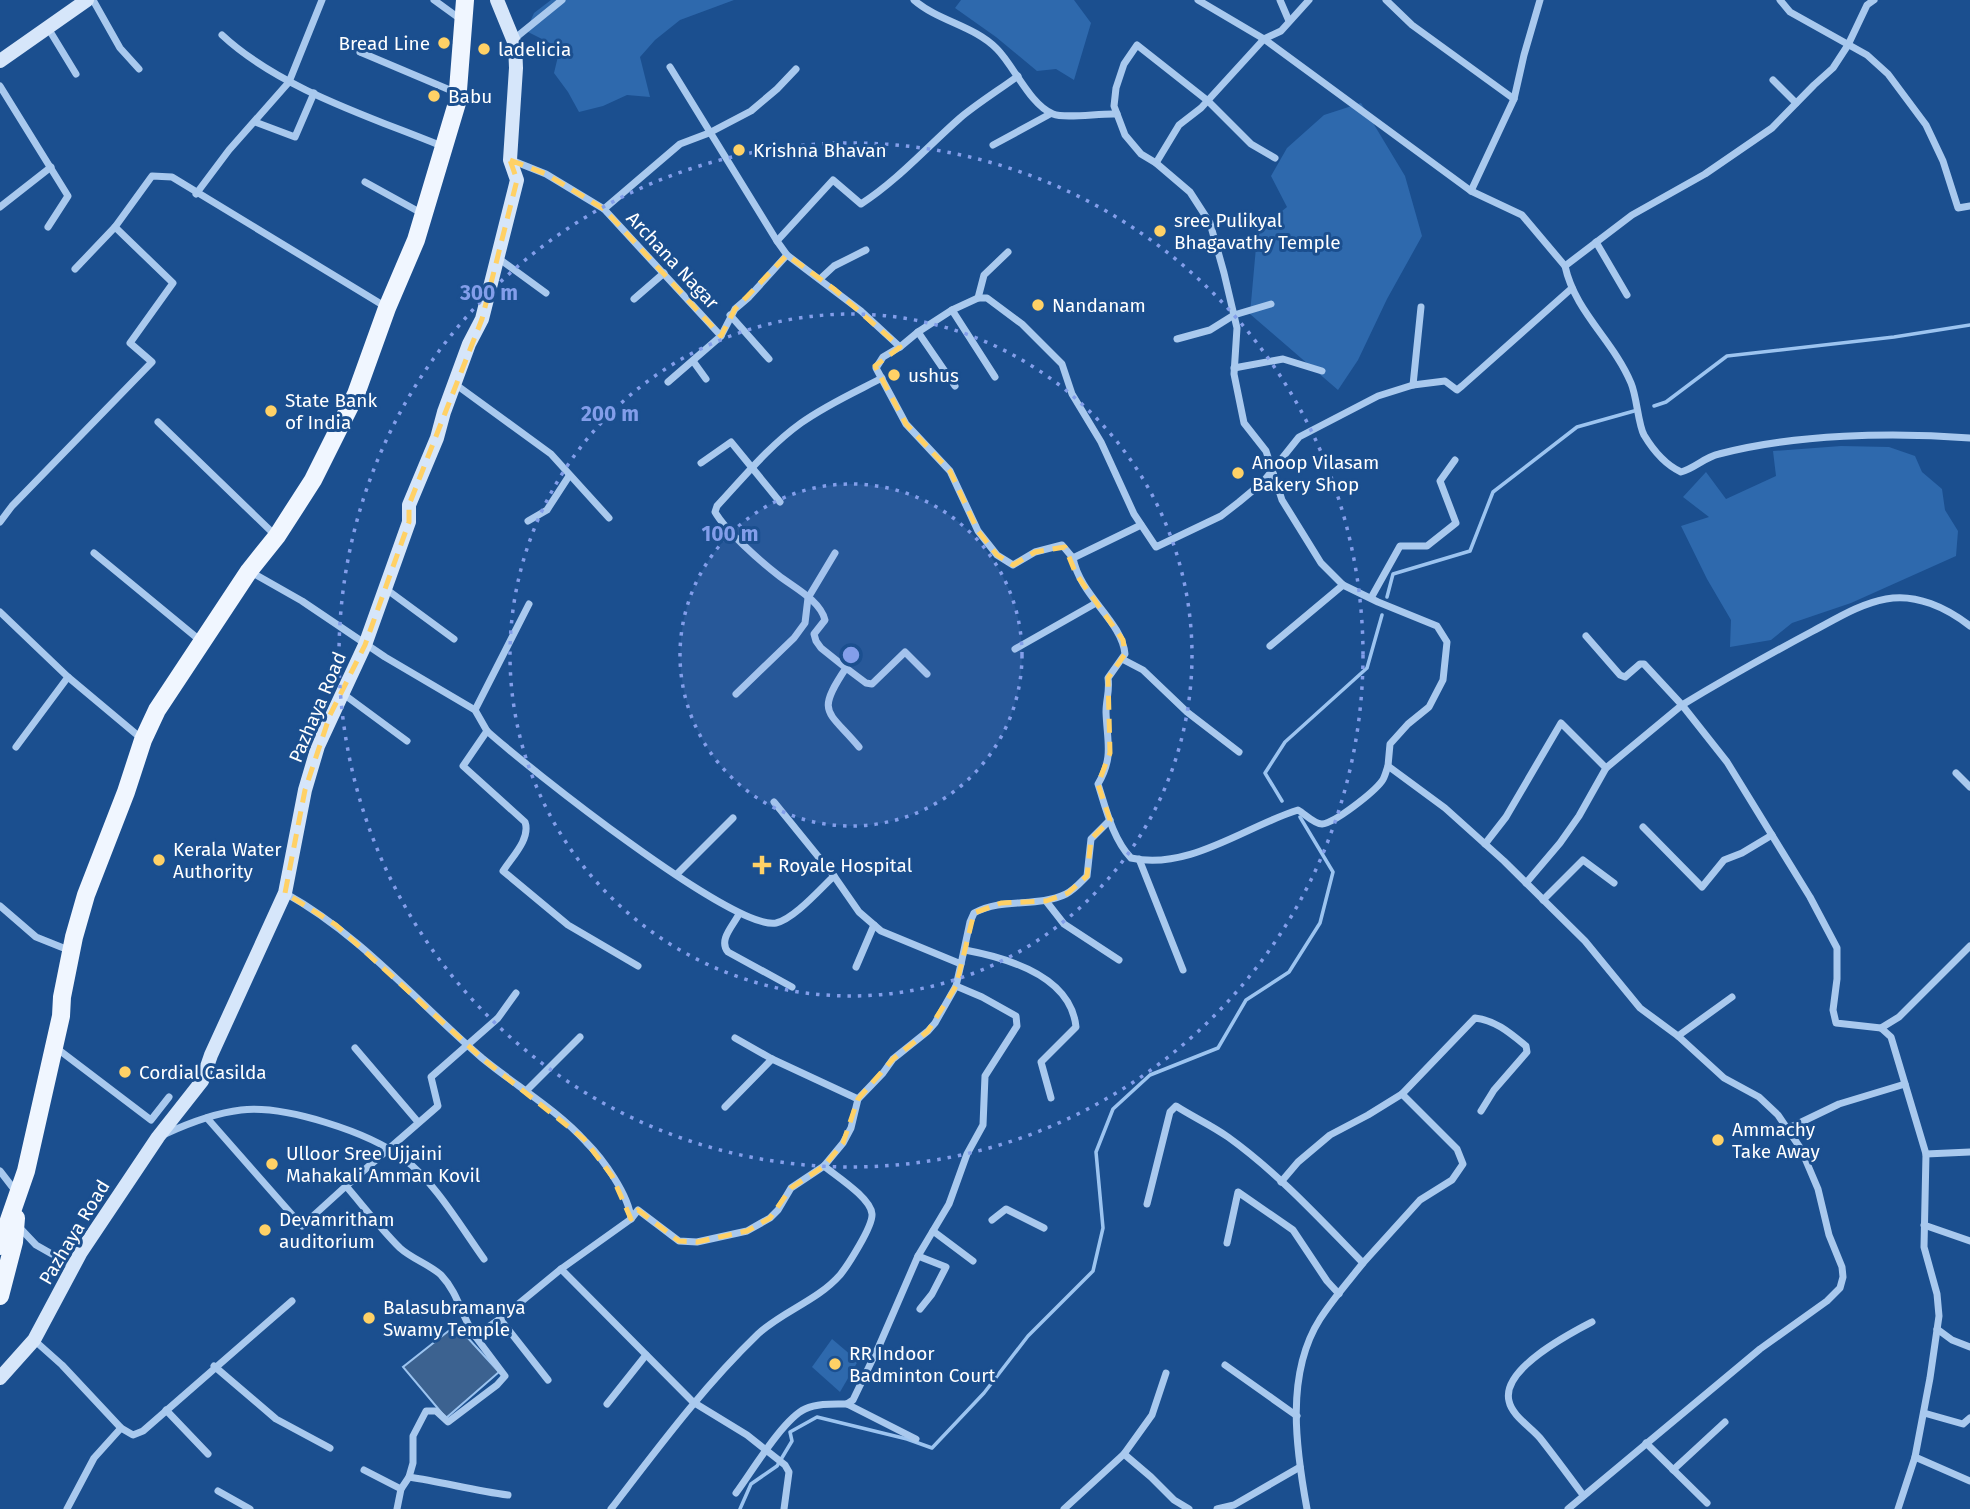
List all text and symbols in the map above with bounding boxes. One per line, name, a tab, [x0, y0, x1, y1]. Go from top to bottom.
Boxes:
place label: Bread Line	[338, 32, 430, 55]
marker: Bread Line	[436, 35, 452, 51]
place label: ladelicia	[498, 38, 571, 61]
marker: ladelicia	[476, 41, 492, 57]
place label: Babu	[448, 85, 492, 108]
marker: Babu	[426, 88, 442, 104]
place label: Krishna Bhavan	[753, 139, 887, 162]
marker: Krishna Bhavan	[731, 142, 747, 158]
street label: Archana Nagar	[622, 207, 724, 314]
place label: sree Pulikyal Bhagavathy Temple	[1174, 209, 1341, 254]
marker: sree Pulikyal Bhagavathy Temple	[1152, 223, 1168, 239]
text: 300 m	[459, 280, 518, 306]
place label: Nandanam	[1052, 294, 1146, 317]
marker: Nandanam	[1030, 297, 1046, 313]
place label: ushus	[908, 364, 959, 387]
marker: ushus	[886, 367, 902, 383]
place label: State Bank of India	[285, 389, 377, 434]
text: 200 m	[581, 401, 639, 427]
marker: State Bank of India	[263, 403, 279, 419]
place label: Anoop Vilasam Bakery Shop	[1252, 451, 1379, 496]
marker: Anoop Vilasam Bakery Shop	[1230, 465, 1246, 481]
text: 100 m	[701, 521, 759, 547]
centre of rings	[839, 643, 863, 667]
street label: Pazhaya Road	[284, 648, 351, 766]
place label: Kerala Water Authority	[173, 838, 282, 883]
marker: Kerala Water Authority	[151, 852, 167, 868]
place label: Royale Hospital	[778, 854, 913, 877]
marker: Royale Hospital	[752, 855, 772, 875]
place label: Cordial Casilda	[139, 1061, 267, 1084]
marker: Cordial Casilda	[117, 1064, 133, 1080]
place label: Ammachy Take Away	[1732, 1118, 1820, 1163]
marker: Ammachy Take Away	[1710, 1132, 1726, 1148]
place label: Ulloor Sree Ujjaini Mahakali Amman Kovil	[286, 1142, 481, 1187]
marker: Ulloor Sree Ujjaini Mahakali Amman Kovil	[264, 1156, 280, 1172]
street label: Pazhaya Road	[34, 1176, 115, 1289]
place label: Devamritham auditorium	[279, 1208, 394, 1253]
marker: Devamritham auditorium	[257, 1222, 273, 1238]
place label: Balasubramanya Swamy Temple	[383, 1296, 526, 1341]
marker: Balasubramanya Swamy Temple	[361, 1310, 377, 1326]
place label: RR Indoor Badminton Court	[849, 1342, 996, 1387]
marker: RR Indoor Badminton Court	[827, 1356, 843, 1372]

